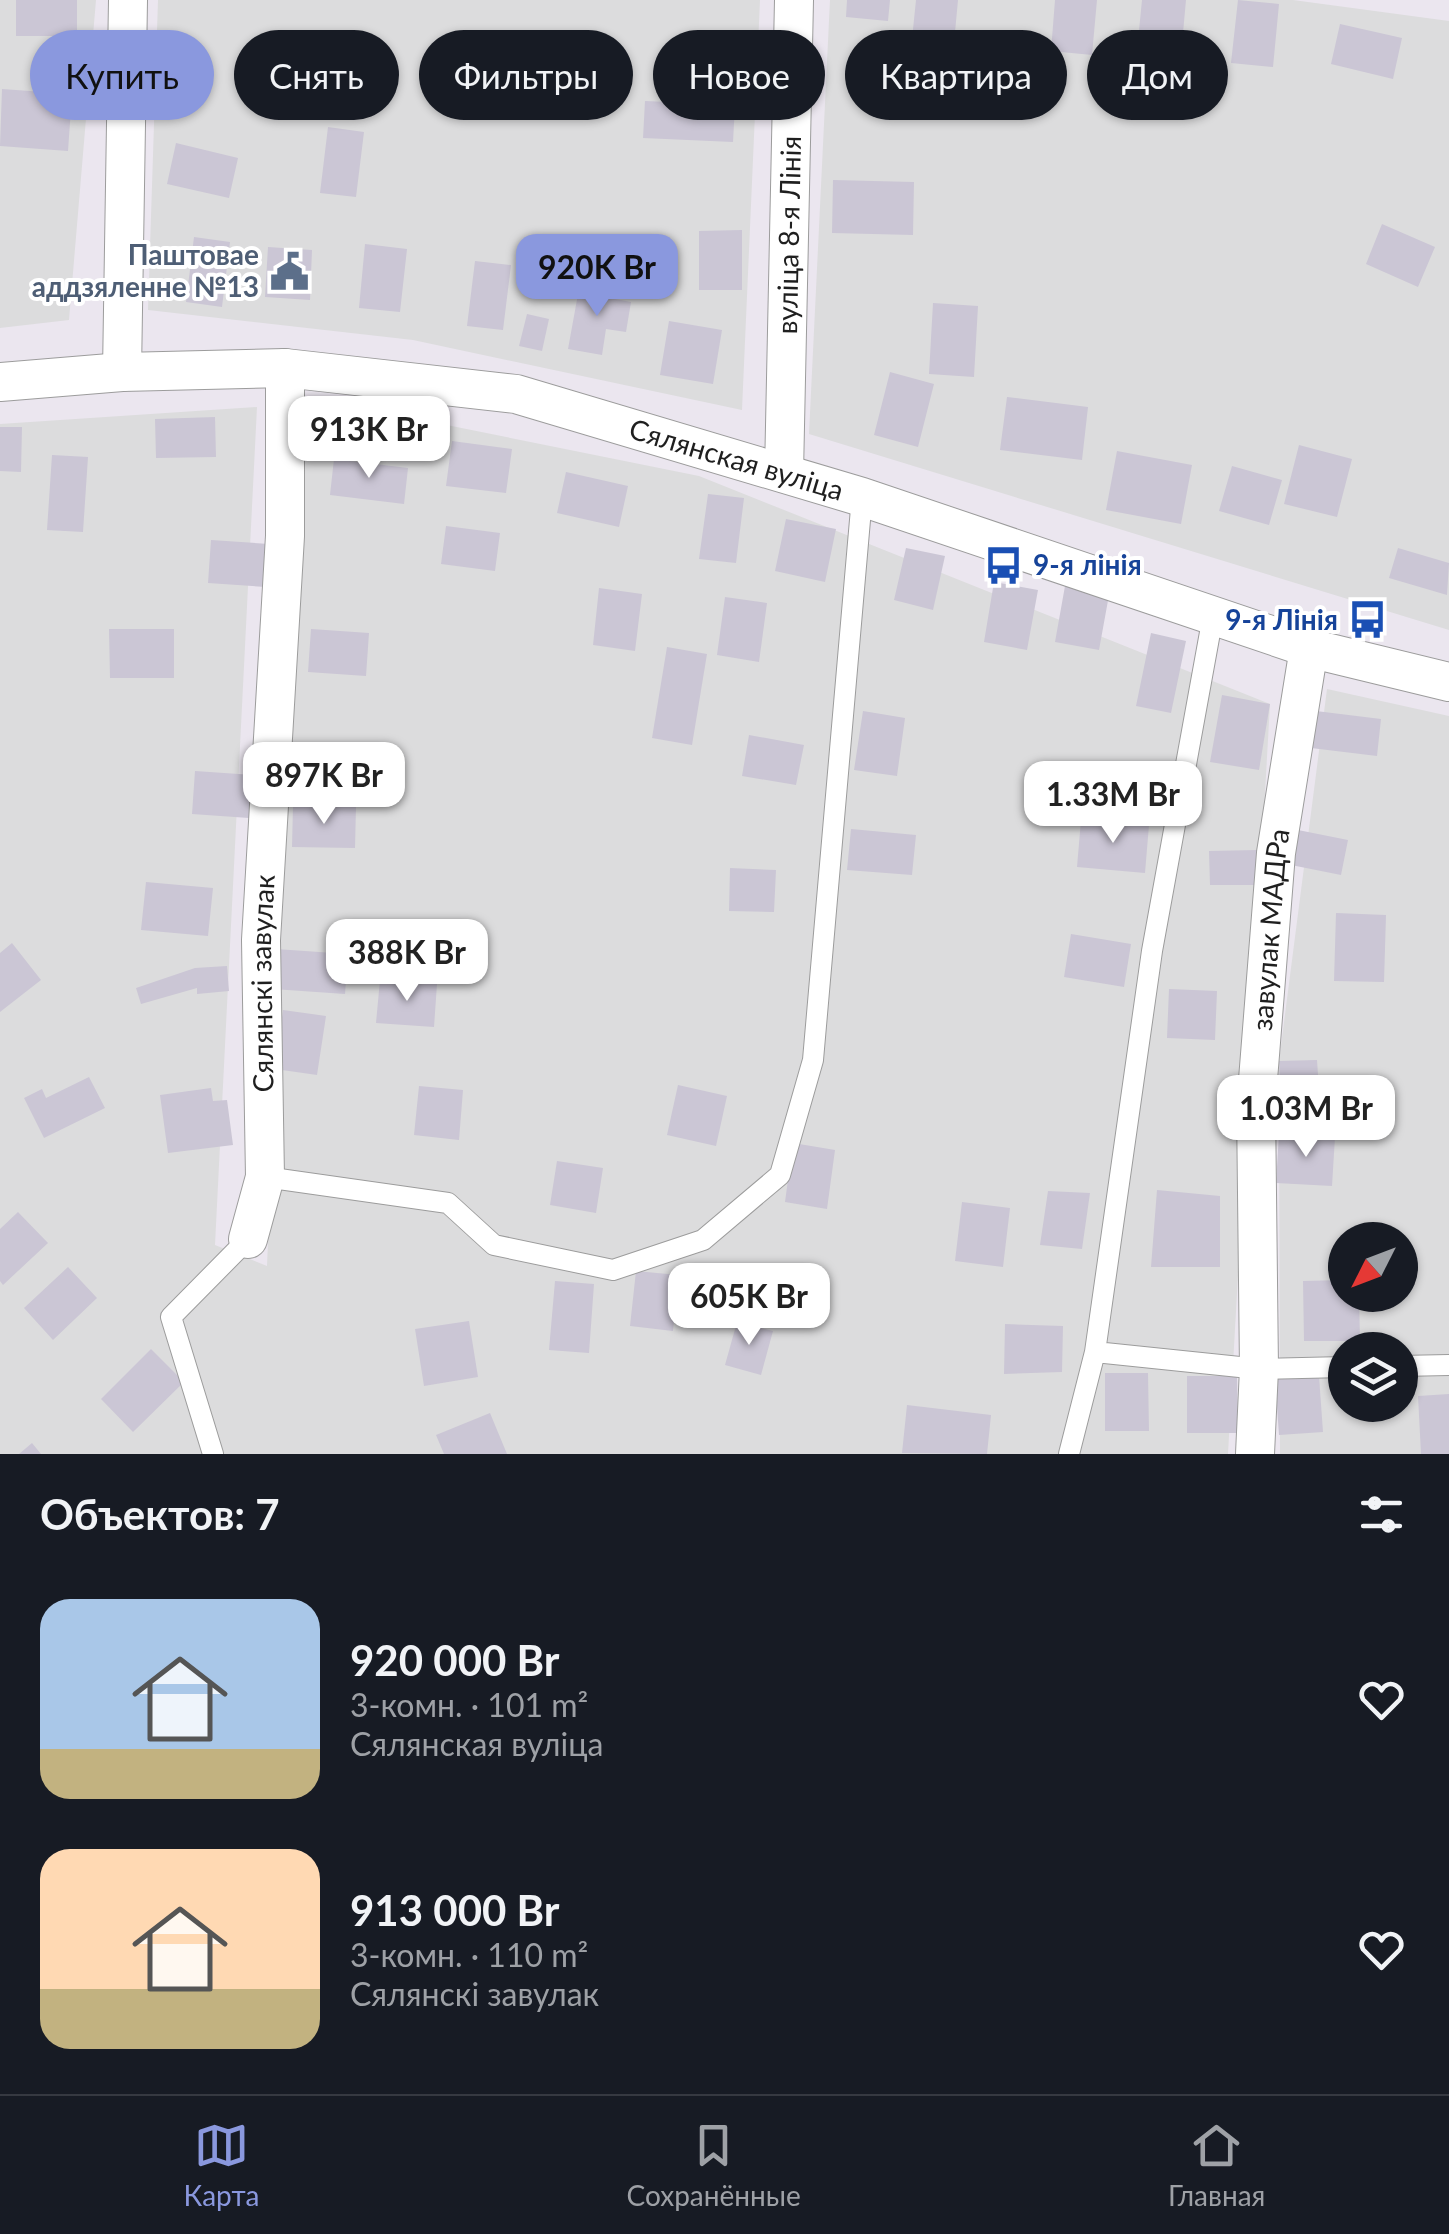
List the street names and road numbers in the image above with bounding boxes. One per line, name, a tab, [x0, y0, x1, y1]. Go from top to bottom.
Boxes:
street label: вуліца 8-я Лінія	[769, 135, 807, 335]
street label: Сялянская вуліца	[626, 411, 848, 507]
street label: завулак МАДРа	[1244, 826, 1296, 1032]
street label: Сялянскі завулак	[243, 873, 281, 1093]

